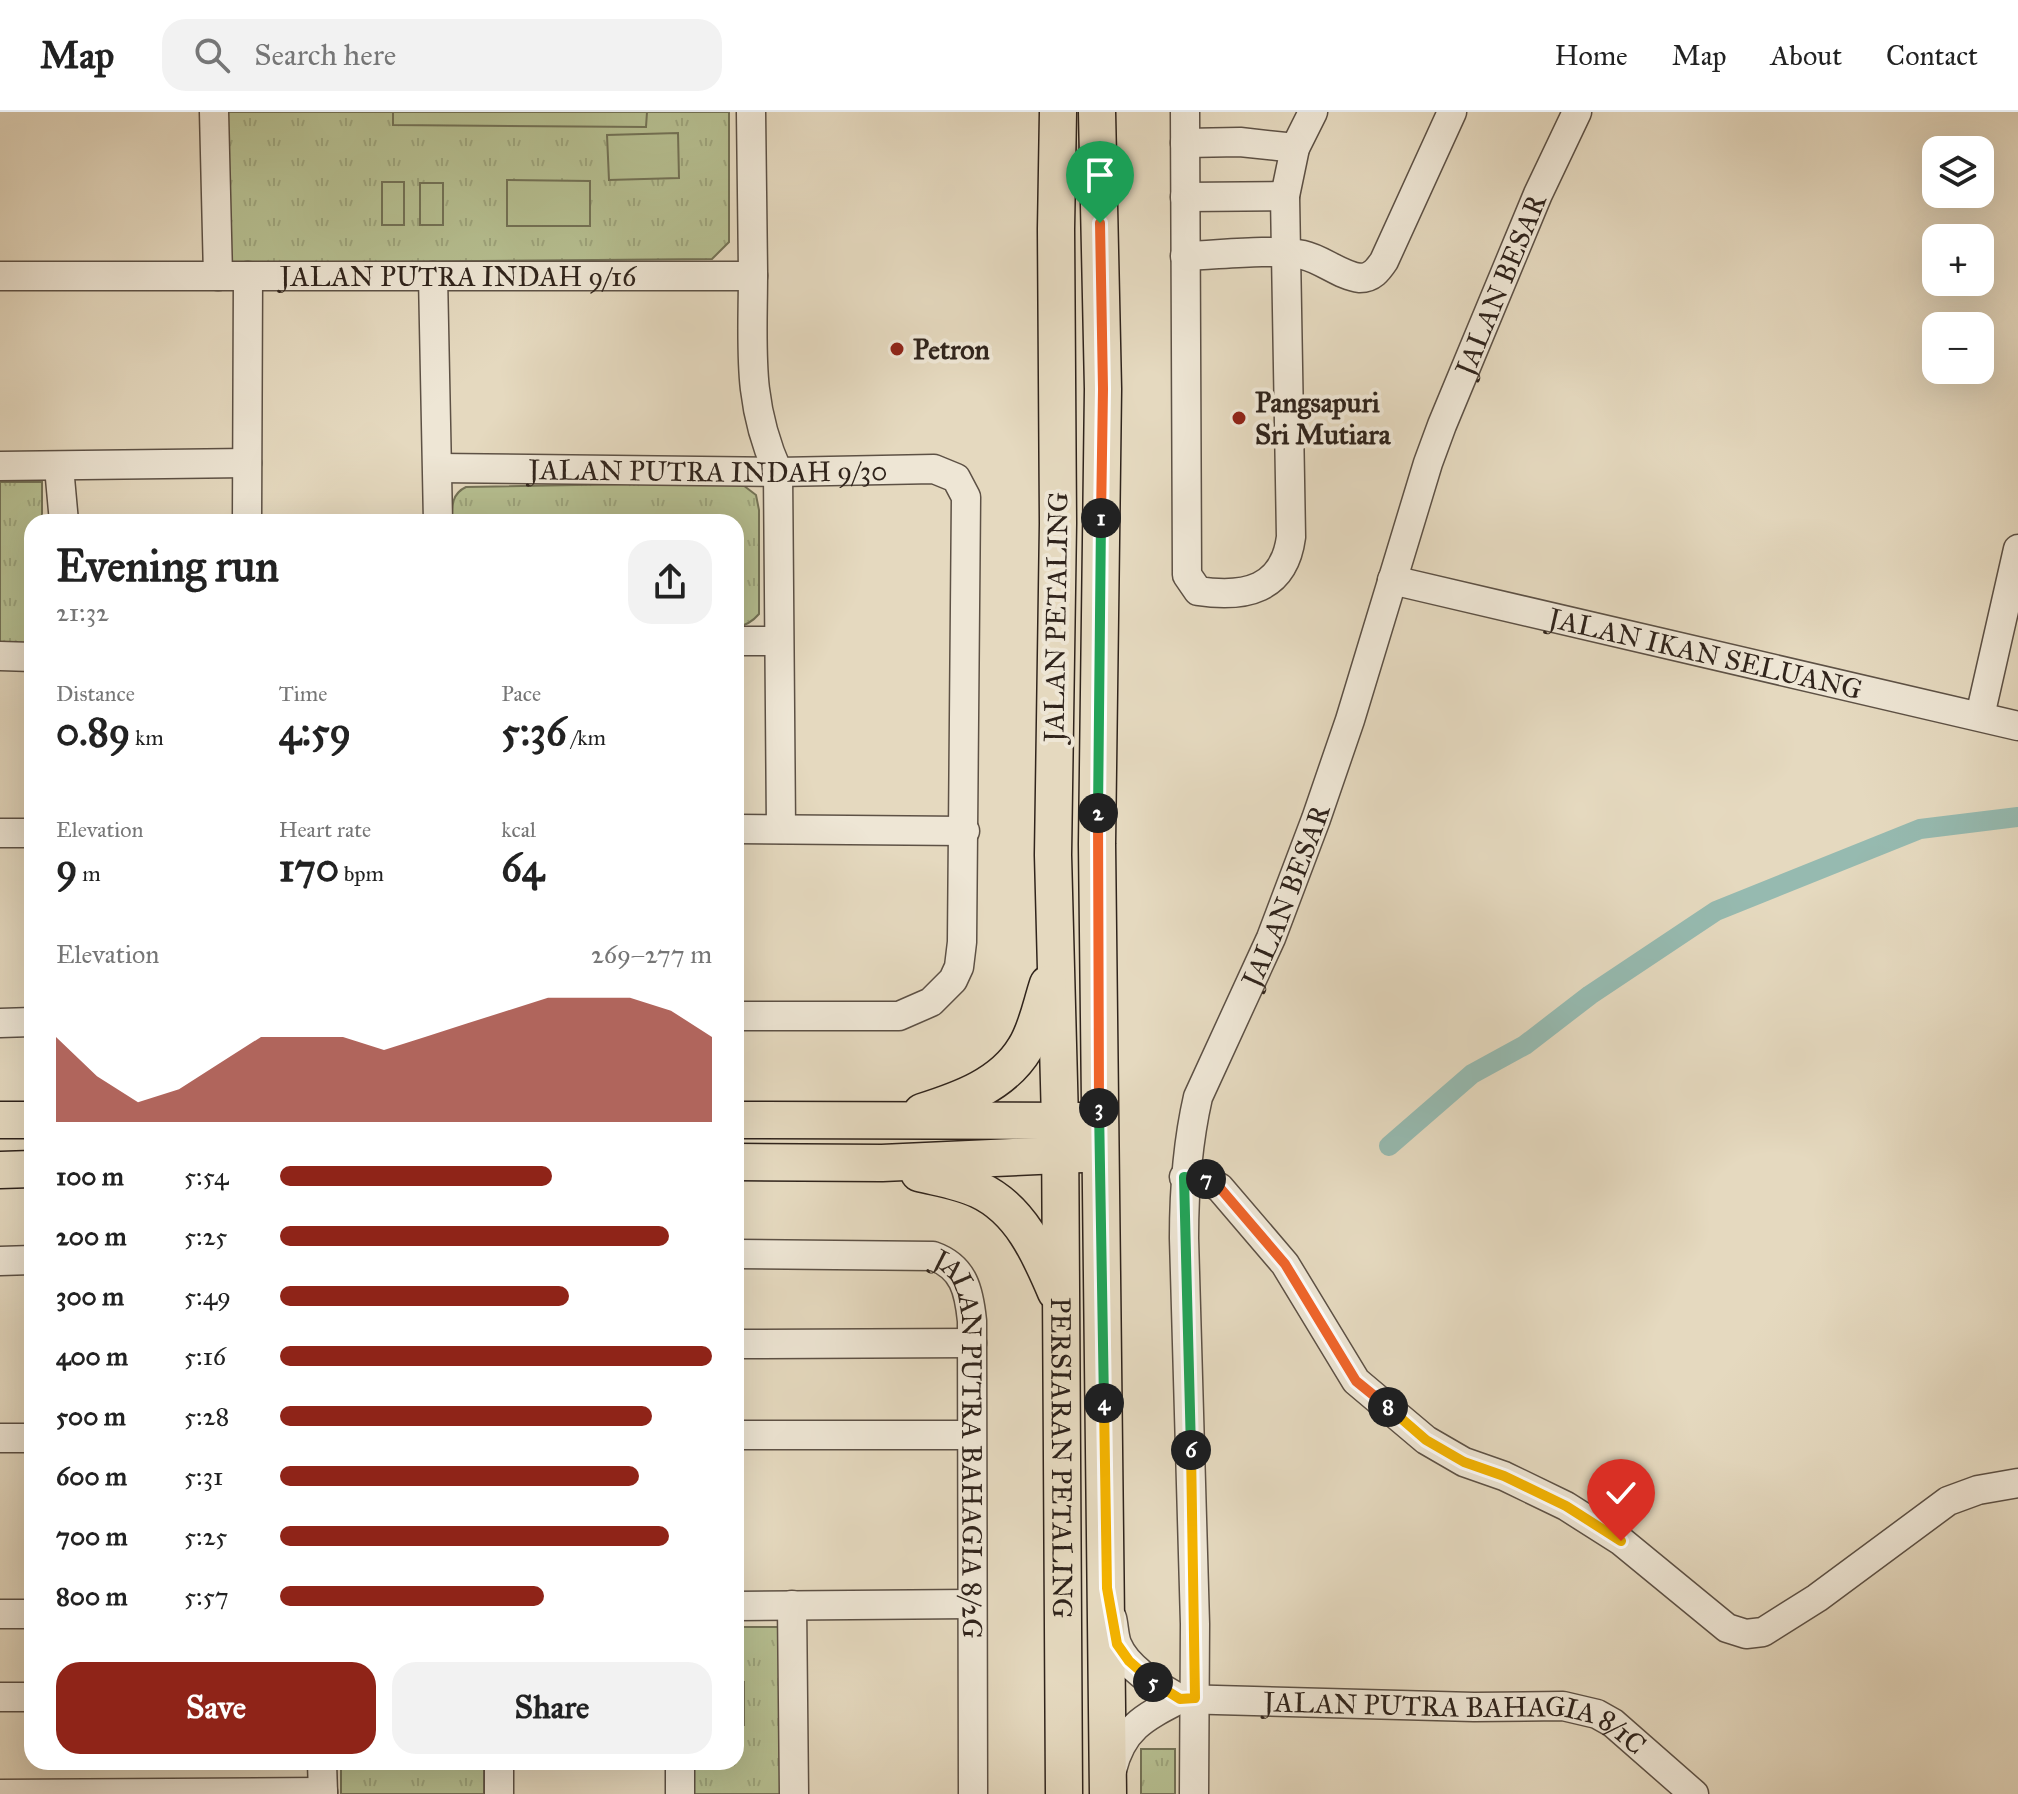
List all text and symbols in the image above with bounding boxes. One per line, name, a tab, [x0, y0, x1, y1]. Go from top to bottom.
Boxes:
search box	[162, 19, 722, 91]
text: Map	[40, 32, 114, 78]
icon: search	[190, 33, 234, 77]
text: Search here	[254, 37, 396, 73]
text: Home	[1555, 38, 1628, 73]
text: Map	[1672, 38, 1726, 73]
text: About	[1770, 38, 1842, 73]
text: Contact	[1886, 38, 1978, 73]
map controls	[1922, 136, 1994, 384]
button: layers	[1922, 136, 1994, 208]
pin	[1066, 141, 1134, 223]
icon: arrive	[1078, 153, 1122, 197]
street label: JALAN BESAR	[1446, 188, 1554, 383]
button: +	[1922, 224, 1994, 296]
street label: JALAN PUTRA INDAH 9/16	[277, 259, 638, 294]
button: −	[1922, 312, 1994, 384]
place label: Petron	[913, 332, 990, 367]
marker: Petron	[888, 340, 906, 358]
place label: Pangsapuri Sri Mutiara	[1255, 385, 1392, 452]
marker: Pangsapuri Sri Mutiara	[1230, 409, 1248, 427]
street label: JALAN PUTRA INDAH 9/30	[525, 452, 888, 490]
street label: JALAN PETALING	[1036, 492, 1076, 745]
pin: 1	[1081, 498, 1121, 538]
text: 1	[1097, 504, 1105, 531]
text: Evening run	[56, 539, 279, 593]
button: share	[628, 540, 712, 624]
text: 21:32	[56, 596, 109, 628]
street label: JALAN IKAN SELUANG	[1542, 599, 1866, 707]
text: Distance	[56, 680, 135, 707]
text: Time	[279, 680, 327, 707]
text: Pace	[501, 680, 541, 707]
text: 0.89	[56, 707, 130, 756]
text: 4:59	[279, 707, 351, 756]
text: 5:36	[501, 707, 567, 756]
text: km	[130, 724, 164, 751]
text: /km	[567, 724, 606, 751]
pin: 2	[1078, 793, 1118, 833]
text: 2	[1093, 799, 1103, 826]
street label: JALAN BESAR	[1232, 799, 1338, 995]
text: Elevation	[56, 816, 143, 843]
text: Heart rate	[279, 816, 371, 843]
text: kcal	[501, 816, 536, 843]
text: 9	[56, 843, 77, 892]
text: 170	[279, 843, 339, 892]
text: 64	[501, 843, 544, 892]
text: m	[77, 860, 101, 887]
text: bpm	[339, 860, 384, 887]
text: Elevation	[56, 938, 159, 970]
text: 269–277 m	[591, 938, 712, 970]
pin: 3	[1079, 1088, 1119, 1128]
text: 3	[1095, 1094, 1103, 1121]
pin: 7	[1186, 1159, 1226, 1199]
text: 100 m	[56, 1160, 124, 1192]
text: 5:54	[184, 1160, 229, 1192]
text: 7	[1200, 1165, 1212, 1192]
text: 200 m	[56, 1220, 127, 1252]
text: 5:25	[184, 1220, 227, 1252]
street label: JALAN PUTRA BAHAGIA 8/2G	[925, 1240, 990, 1639]
text: 300 m	[56, 1280, 124, 1312]
text: 5:49	[184, 1280, 231, 1312]
street label: PERSIARAN PETALING	[1044, 1297, 1080, 1619]
text: 400 m	[56, 1340, 128, 1372]
text: 5:16	[184, 1340, 226, 1372]
pin: 4	[1084, 1383, 1124, 1423]
pin: 8	[1368, 1387, 1408, 1427]
text: 4	[1098, 1389, 1110, 1416]
text: 8	[1382, 1393, 1394, 1420]
text: 500 m	[56, 1400, 126, 1432]
text: 5:28	[184, 1400, 229, 1432]
pin: 6	[1171, 1430, 1211, 1470]
text: 6	[1185, 1436, 1197, 1463]
pin	[1587, 1459, 1655, 1541]
text: 600 m	[56, 1460, 127, 1492]
text: 5:31	[184, 1460, 223, 1492]
icon: check	[1599, 1471, 1643, 1515]
text: 700 m	[56, 1520, 128, 1552]
text: 5:25	[184, 1520, 227, 1552]
text: 800 m	[56, 1580, 128, 1612]
text: 5:57	[184, 1580, 229, 1612]
button: Save	[56, 1662, 376, 1754]
button: Share	[392, 1662, 712, 1754]
pin: 5	[1133, 1662, 1173, 1702]
text: 5	[1148, 1668, 1158, 1695]
street label: JALAN PUTRA BAHAGIA 8/1C	[1260, 1684, 1654, 1762]

